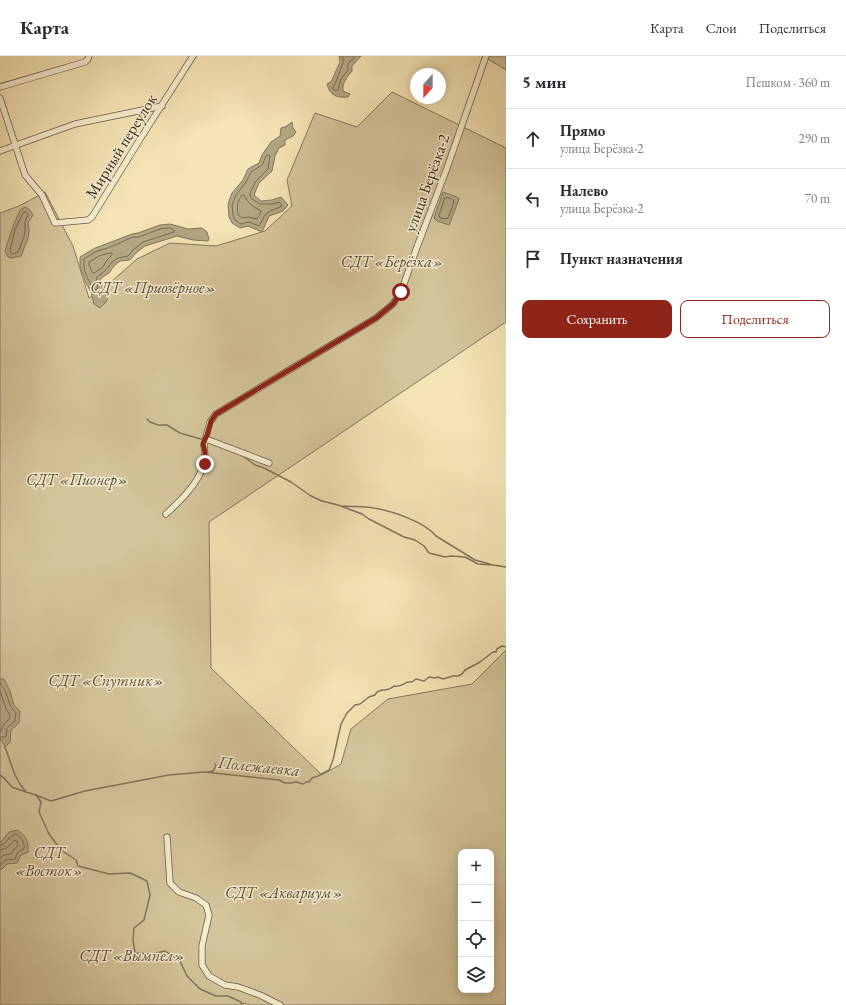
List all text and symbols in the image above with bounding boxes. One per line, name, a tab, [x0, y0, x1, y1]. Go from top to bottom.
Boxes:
text: Карта	[20, 15, 69, 40]
text: Карта	[650, 19, 684, 37]
text: Слои	[706, 19, 737, 37]
text: Поделиться	[759, 19, 826, 37]
north arrow	[410, 68, 446, 104]
text: 5 мин	[522, 71, 566, 93]
text: Пешком · 360 m	[746, 74, 830, 91]
street label: Мирный переулок	[80, 89, 162, 202]
text: Прямо	[560, 121, 605, 140]
icon: ahead	[522, 128, 544, 150]
text: 290 m	[799, 130, 830, 147]
street label: улица Берёзка-2	[400, 131, 455, 235]
text: улица Берёзка-2	[560, 140, 643, 157]
text: Налево	[560, 181, 608, 200]
icon: left	[522, 188, 544, 210]
text: 70 m	[805, 190, 830, 207]
text: улица Берёзка-2	[560, 200, 643, 217]
icon: arrive	[522, 248, 544, 270]
text: Пункт назначения	[560, 249, 683, 268]
park label: СДТ «Берёзка»	[341, 251, 443, 272]
park label: СДТ «Приозёрное»	[90, 277, 216, 298]
route start	[392, 283, 410, 301]
button: Сохранить	[522, 300, 672, 338]
button: Поделиться	[680, 300, 830, 338]
route end	[196, 455, 214, 473]
park label: СДТ «Пионер»	[26, 469, 128, 490]
park label: СДТ «Спутник»	[48, 670, 164, 691]
water label: Полежаевка	[216, 751, 301, 781]
park label: СДТ «Восток»	[15, 842, 83, 881]
map controls	[458, 849, 494, 993]
button: +	[458, 849, 494, 885]
park label: СДТ «Аквариум»	[225, 882, 343, 903]
button: −	[458, 885, 494, 921]
button: locate	[458, 921, 494, 957]
park label: СДТ «Вымпел»	[79, 945, 185, 966]
button: layers	[458, 957, 494, 993]

